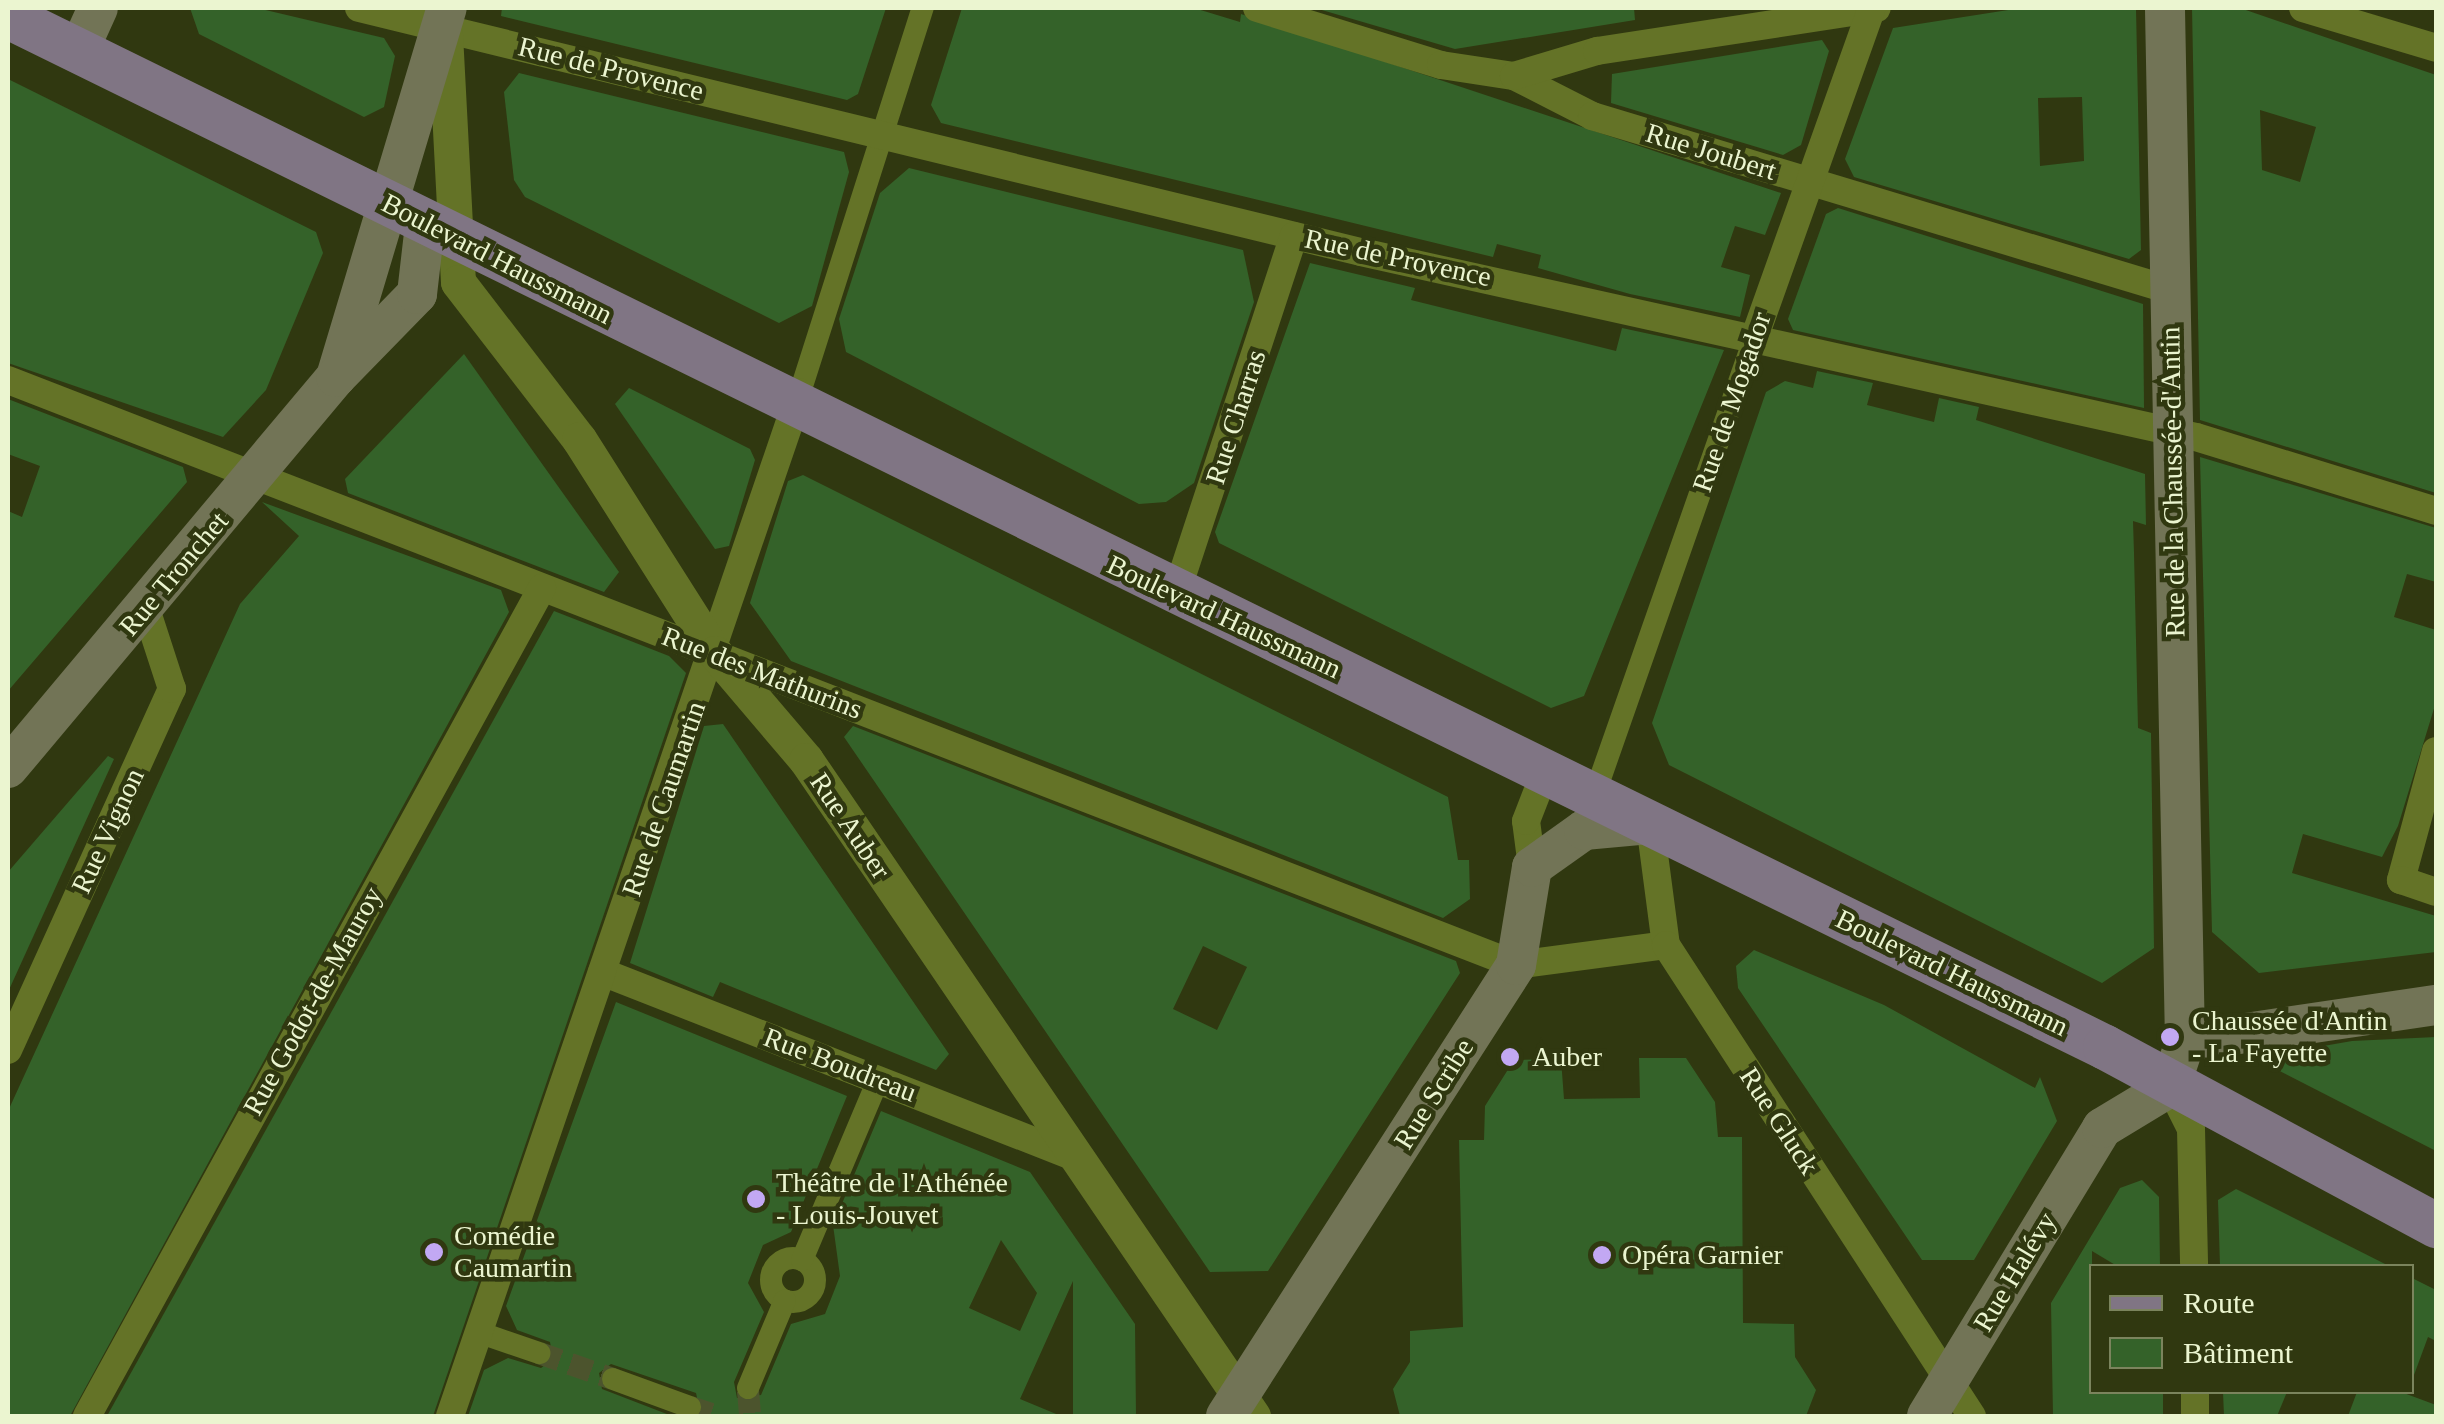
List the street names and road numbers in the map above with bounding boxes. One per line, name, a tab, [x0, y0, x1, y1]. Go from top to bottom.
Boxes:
street label: Rue de Provence	[502, 26, 720, 112]
street label: Rue Joubert	[1630, 113, 1792, 191]
street label: Boulevard Haussmann	[358, 177, 636, 341]
street label: Rue de Provence	[1289, 219, 1507, 297]
street label: Rue de Mogador	[1682, 297, 1782, 507]
street label: Rue de la Chaussée-d'Antin	[2153, 305, 2193, 659]
street label: Rue Charras	[1196, 337, 1276, 497]
street label: Rue Tronchet	[105, 497, 243, 651]
street label: Boulevard Haussmann	[1083, 539, 1365, 695]
street label: Rue des Mathurins	[644, 614, 880, 732]
street label: Rue de Caumartin	[610, 683, 718, 915]
street label: Rue Vignon	[62, 757, 154, 905]
street label: Rue Auber	[799, 761, 901, 891]
street label: Rue Godot-de-Mauroy	[229, 868, 397, 1134]
street label: Boulevard Haussmann	[1812, 893, 2092, 1053]
street label: Rue Boudreau	[748, 1016, 932, 1114]
street label: Rue Scribe	[1383, 1026, 1485, 1162]
street label: Rue Gluck	[1729, 1057, 1829, 1185]
street label: Rue Halévy	[1963, 1201, 2067, 1343]

